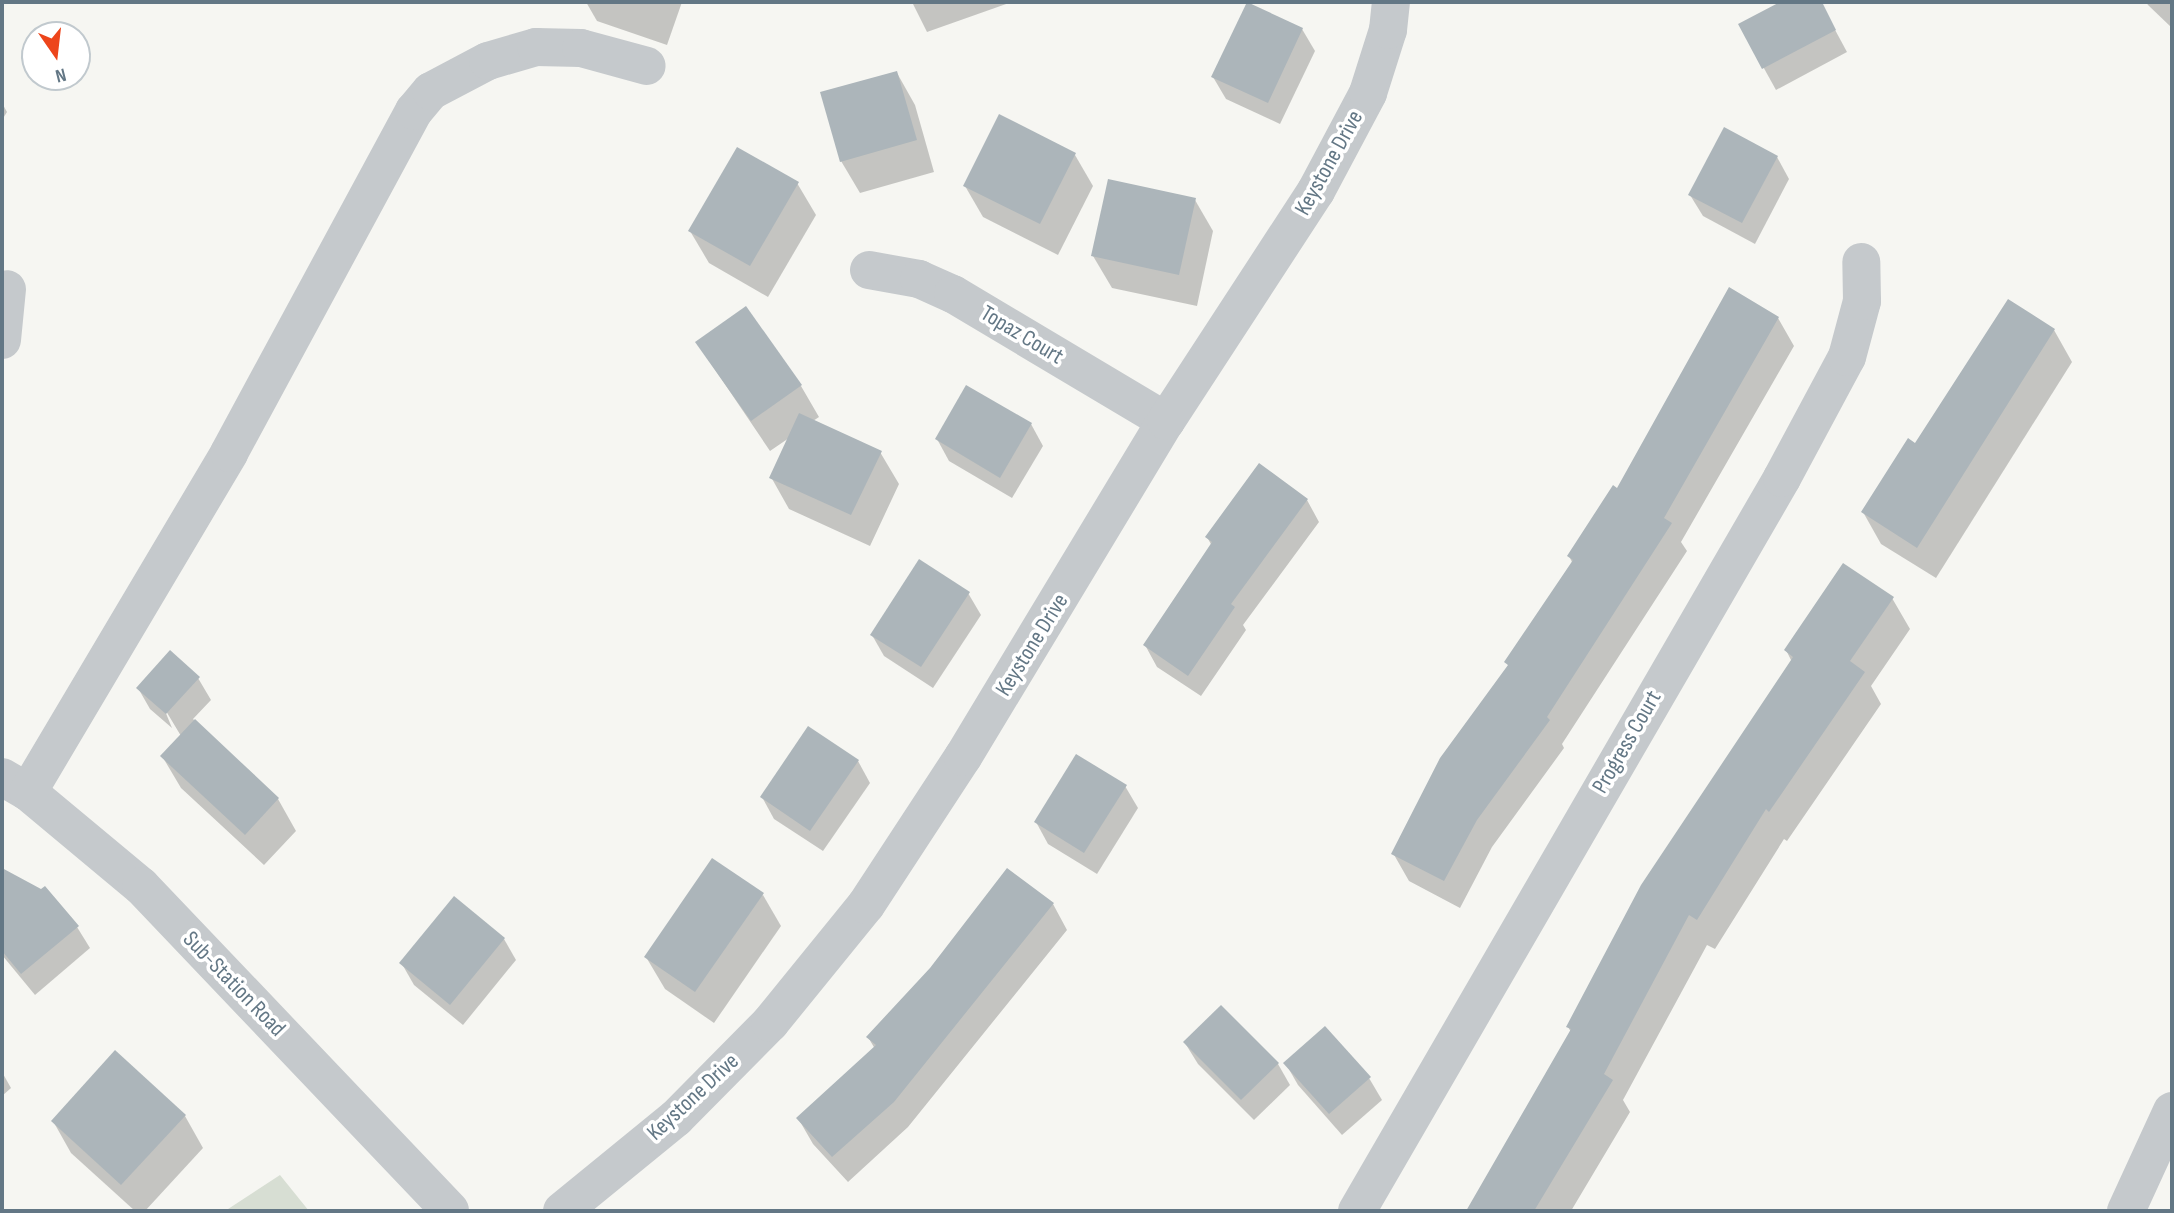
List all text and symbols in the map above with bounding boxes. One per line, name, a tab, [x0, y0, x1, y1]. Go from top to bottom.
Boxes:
north arrow	[21, 21, 91, 91]
text: N	[53, 63, 68, 87]
street label: Keystone Drive	[1289, 106, 1369, 220]
street label: Topaz Court	[976, 300, 1068, 370]
street label: Keystone Drive	[990, 589, 1074, 701]
street label: Progress Court	[1587, 686, 1667, 798]
street label: Sub-Station Road	[177, 926, 291, 1042]
street label: Keystone Drive	[641, 1048, 745, 1146]

